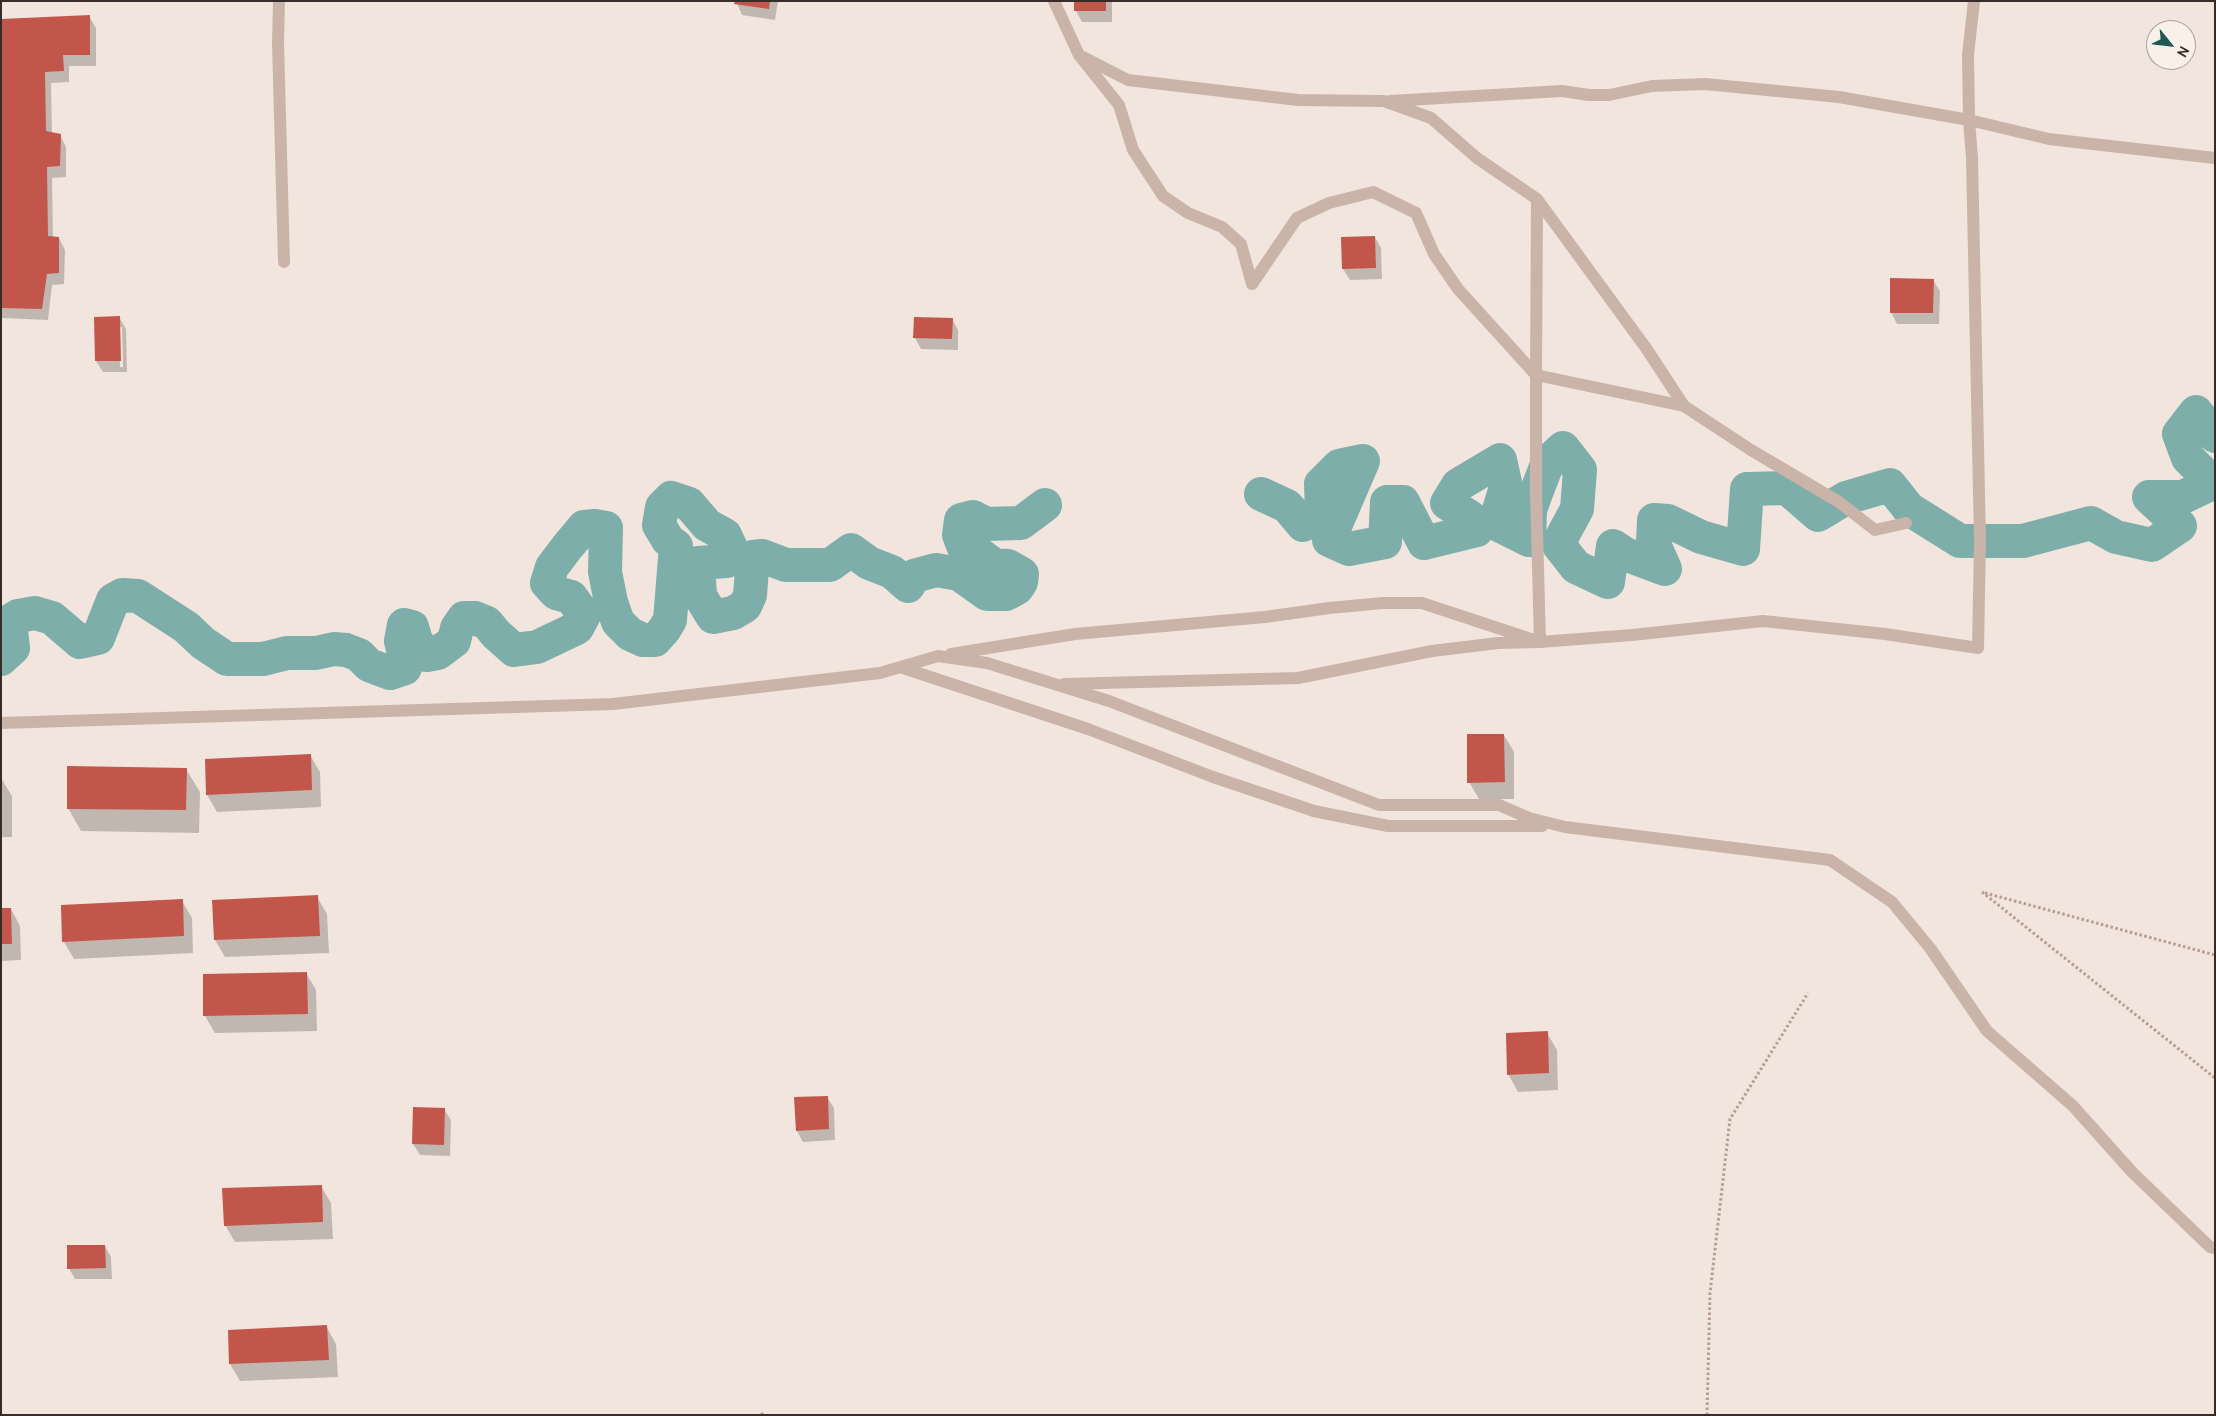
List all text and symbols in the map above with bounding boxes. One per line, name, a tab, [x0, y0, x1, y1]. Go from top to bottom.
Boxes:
north arrow	[2146, 20, 2196, 70]
text: N	[2173, 43, 2194, 60]

